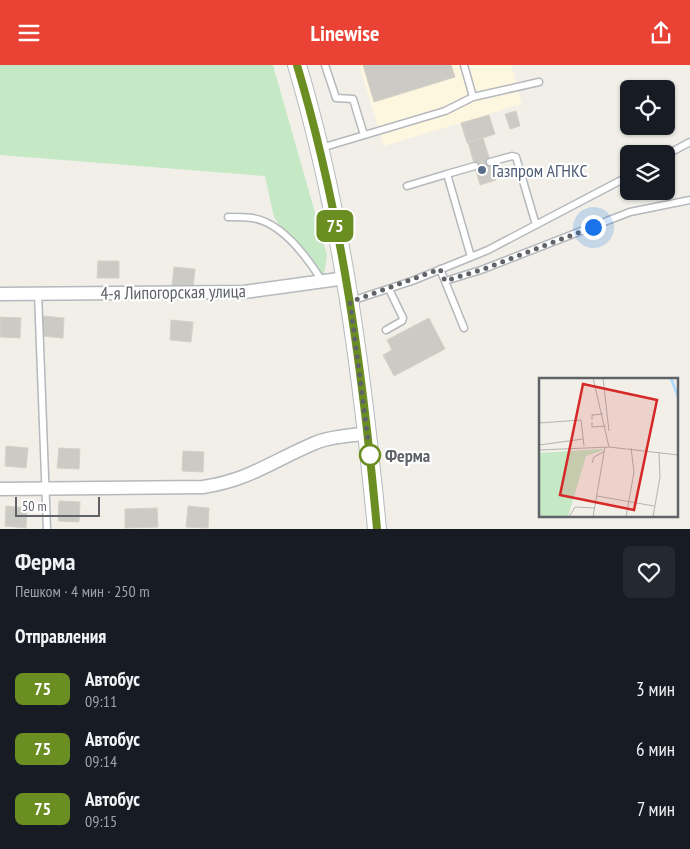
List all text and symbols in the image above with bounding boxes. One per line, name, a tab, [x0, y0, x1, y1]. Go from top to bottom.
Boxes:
icon: menu	[15, 19, 43, 47]
text: Linewise	[311, 19, 379, 47]
icon: share	[647, 19, 675, 47]
map controls	[620, 80, 675, 200]
button: locate	[620, 80, 675, 135]
button: layers	[620, 145, 675, 200]
place label: Газпром АГНКС	[492, 159, 588, 182]
marker: Газпром АГНКС	[476, 164, 488, 176]
line badge: 75	[312, 210, 358, 242]
text: 75	[326, 214, 344, 237]
your location	[581, 215, 606, 240]
street label: 4-я Липогорская улица	[100, 279, 246, 305]
inset map	[539, 378, 678, 517]
marker: Ферма	[359, 444, 381, 466]
place label: Ферма	[385, 444, 430, 467]
scale bar	[15, 494, 100, 517]
text: 50 m	[22, 497, 47, 515]
text: Ферма	[15, 546, 75, 577]
button: heart	[623, 546, 675, 598]
text: Пешком · 4 мин · 250 m	[15, 581, 150, 601]
text: Отправления	[15, 624, 106, 648]
text: Автобус	[85, 667, 140, 691]
text: 75	[34, 677, 51, 700]
text: 3 мин	[636, 677, 675, 701]
text: 09:11	[85, 691, 117, 711]
text: Автобус	[85, 727, 140, 751]
text: 75	[34, 737, 51, 760]
text: 6 мин	[636, 737, 675, 761]
text: 09:14	[85, 751, 117, 771]
text: Автобус	[85, 787, 140, 811]
text: 75	[34, 797, 51, 820]
text: 7 мин	[637, 797, 675, 821]
text: 09:15	[85, 811, 117, 831]

